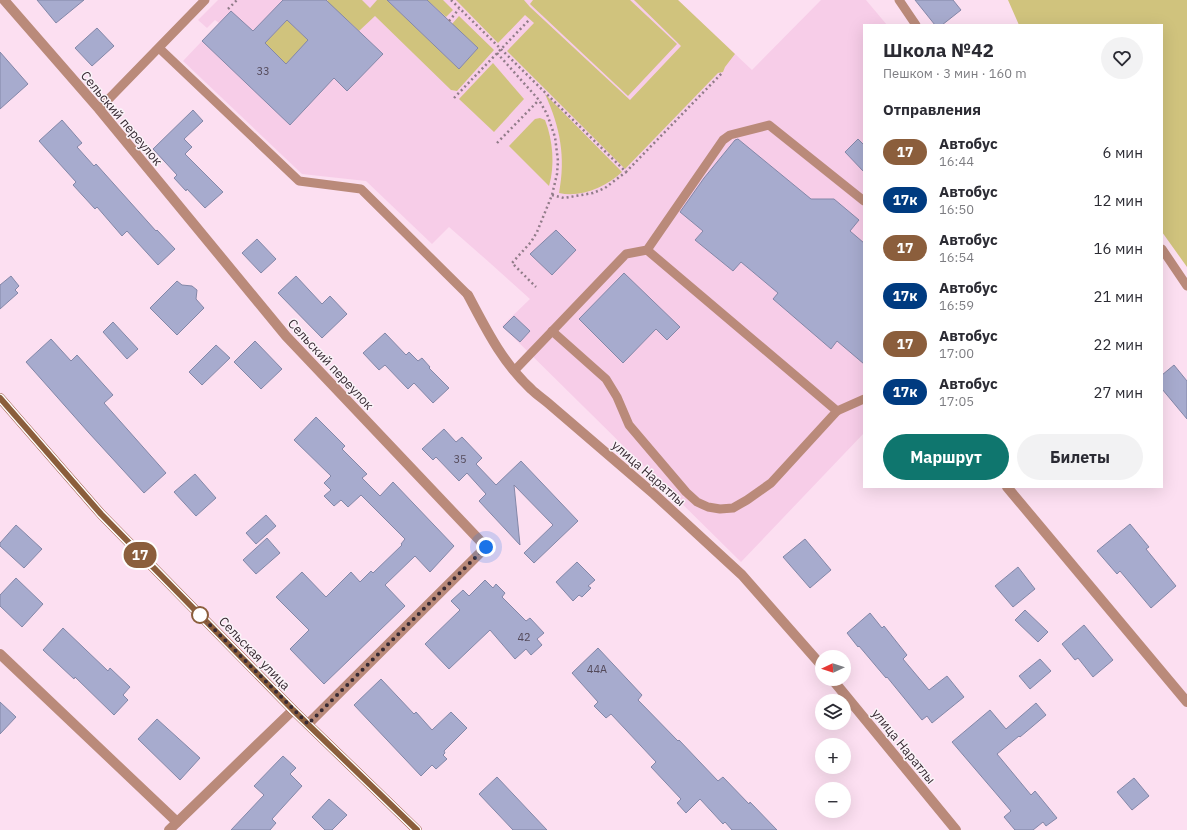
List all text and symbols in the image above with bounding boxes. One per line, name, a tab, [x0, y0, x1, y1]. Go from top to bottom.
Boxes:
button: heart	[1101, 37, 1143, 79]
text: Школа №42	[883, 38, 994, 62]
house number: 33	[256, 64, 270, 78]
text: Пешком · 3 мин · 160 m	[883, 65, 1027, 82]
street label: Сельский переулок	[77, 67, 166, 169]
text: Отправления	[883, 100, 981, 119]
text: Автобус	[939, 134, 998, 153]
text: 17	[897, 143, 913, 161]
text: 6 мин	[1102, 143, 1143, 162]
text: 16:44	[939, 153, 974, 170]
text: Автобус	[939, 182, 998, 201]
text: 17к	[892, 191, 918, 209]
text: 12 мин	[1093, 191, 1143, 210]
text: 16:50	[939, 201, 974, 218]
text: Автобус	[939, 230, 998, 249]
text: 17	[897, 239, 913, 257]
text: 16 мин	[1093, 239, 1143, 258]
text: 16:54	[939, 249, 974, 266]
text: Автобус	[939, 278, 998, 297]
text: 17к	[892, 287, 918, 305]
text: 21 мин	[1093, 287, 1143, 306]
text: 16:59	[939, 297, 974, 314]
street label: Сельский переулок	[284, 315, 377, 414]
text: Автобус	[939, 326, 998, 345]
text: 17	[897, 335, 913, 353]
text: 22 мин	[1093, 335, 1143, 354]
text: 17:00	[939, 345, 974, 362]
text: Автобус	[939, 374, 998, 393]
text: 17к	[892, 383, 918, 401]
text: 27 мин	[1093, 383, 1143, 402]
text: 17:05	[939, 393, 974, 410]
button: Маршрут	[883, 434, 1009, 480]
button: Билеты	[1017, 434, 1143, 480]
street label: улица Наратлы	[608, 437, 689, 510]
house number: 35	[453, 452, 467, 466]
your location	[476, 537, 496, 557]
line badge: 17	[122, 542, 158, 568]
text: 17	[132, 546, 148, 564]
unlabelled marker	[191, 606, 209, 624]
street label: Сельская улица	[215, 613, 294, 694]
house number: 42	[517, 630, 531, 644]
north arrow	[815, 650, 851, 686]
map controls	[815, 650, 851, 818]
house number: 44А	[587, 662, 607, 676]
button: layers	[815, 694, 851, 730]
street label: улица Наратлы	[868, 705, 939, 787]
button: +	[815, 738, 851, 774]
button: −	[815, 782, 851, 818]

